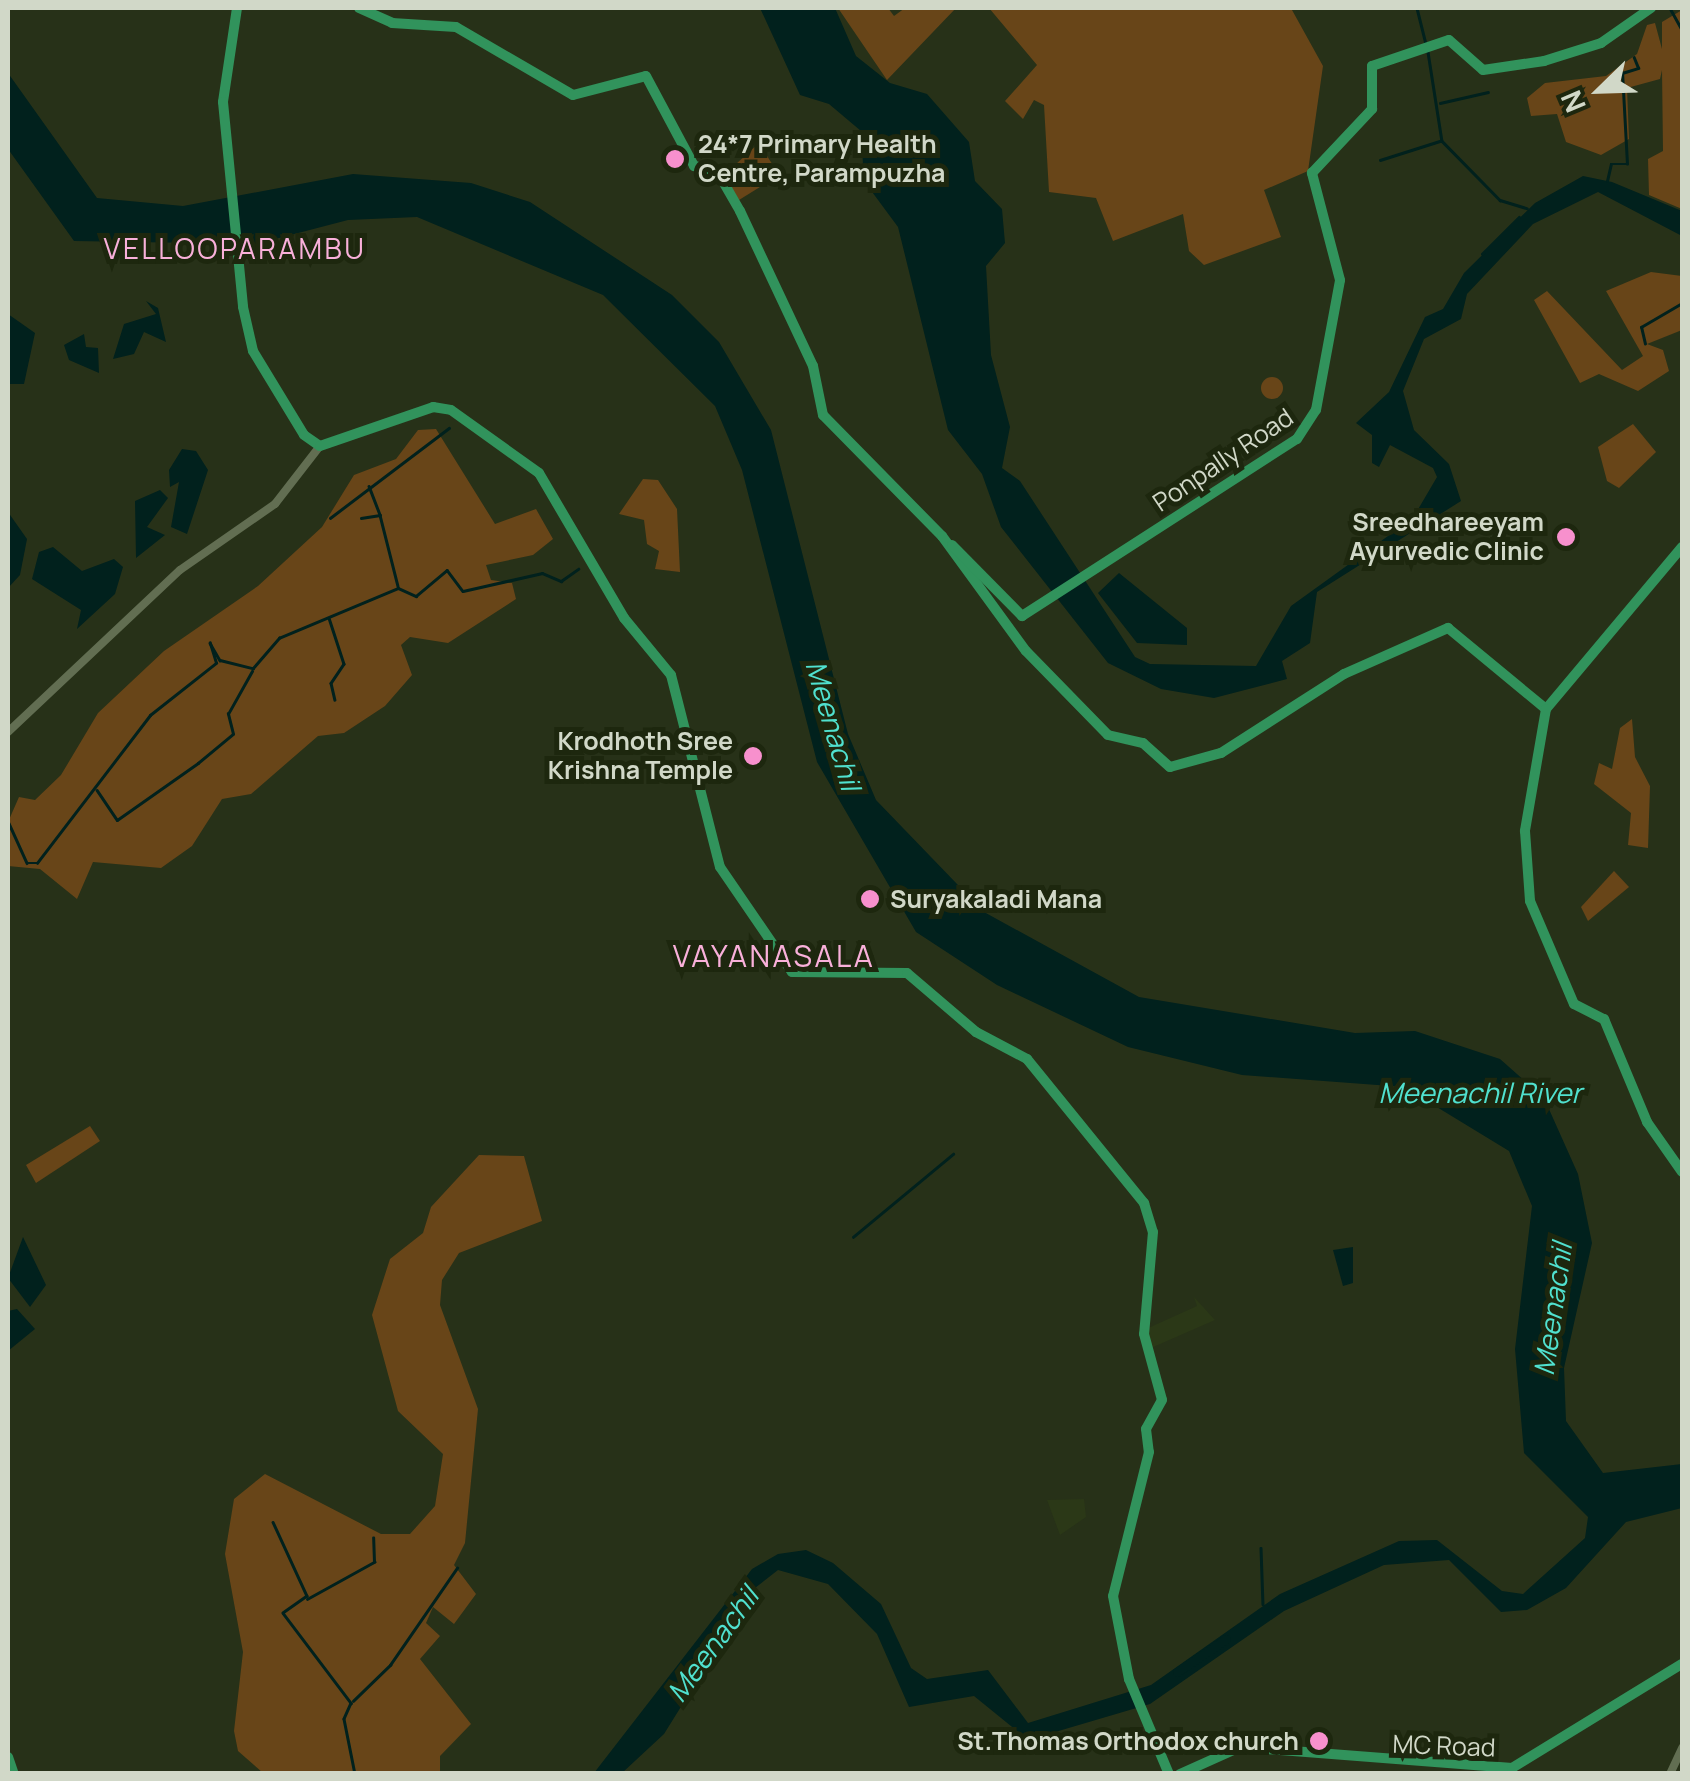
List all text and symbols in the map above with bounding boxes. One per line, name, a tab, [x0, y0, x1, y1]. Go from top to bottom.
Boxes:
north arrow	[1550, 40, 1650, 140]
text: N	[1551, 85, 1594, 118]
place label: 24*7 Primary Health Centre, Parampuzha	[698, 130, 945, 189]
marker: 24*7 Primary Health Centre, Parampuzha	[662, 146, 688, 172]
district label: VELLOOPARAMBU	[104, 231, 366, 265]
street label: Ponpally Road	[1147, 402, 1299, 518]
place label: Sreedhareeyam Ayurvedic Clinic	[1349, 508, 1544, 567]
marker: Sreedhareeyam Ayurvedic Clinic	[1553, 524, 1579, 550]
water label: Meenachil	[799, 656, 869, 794]
place label: Krodhoth Sree Krishna Temple	[548, 727, 733, 786]
marker: Krodhoth Sree Krishna Temple	[742, 745, 764, 767]
place label: Suryakaladi Mana	[890, 884, 1102, 914]
marker: Suryakaladi Mana	[859, 888, 881, 910]
district label: VAYANASALA	[673, 938, 875, 974]
water label: Meenachil River	[1378, 1075, 1582, 1109]
water label: Meenachil	[1526, 1241, 1578, 1377]
water label: Meenachil	[659, 1580, 765, 1708]
place label: St.Thomas Orthodox church	[957, 1726, 1299, 1756]
street label: MC Road	[1392, 1729, 1496, 1763]
marker: St.Thomas Orthodox church	[1308, 1730, 1330, 1752]

